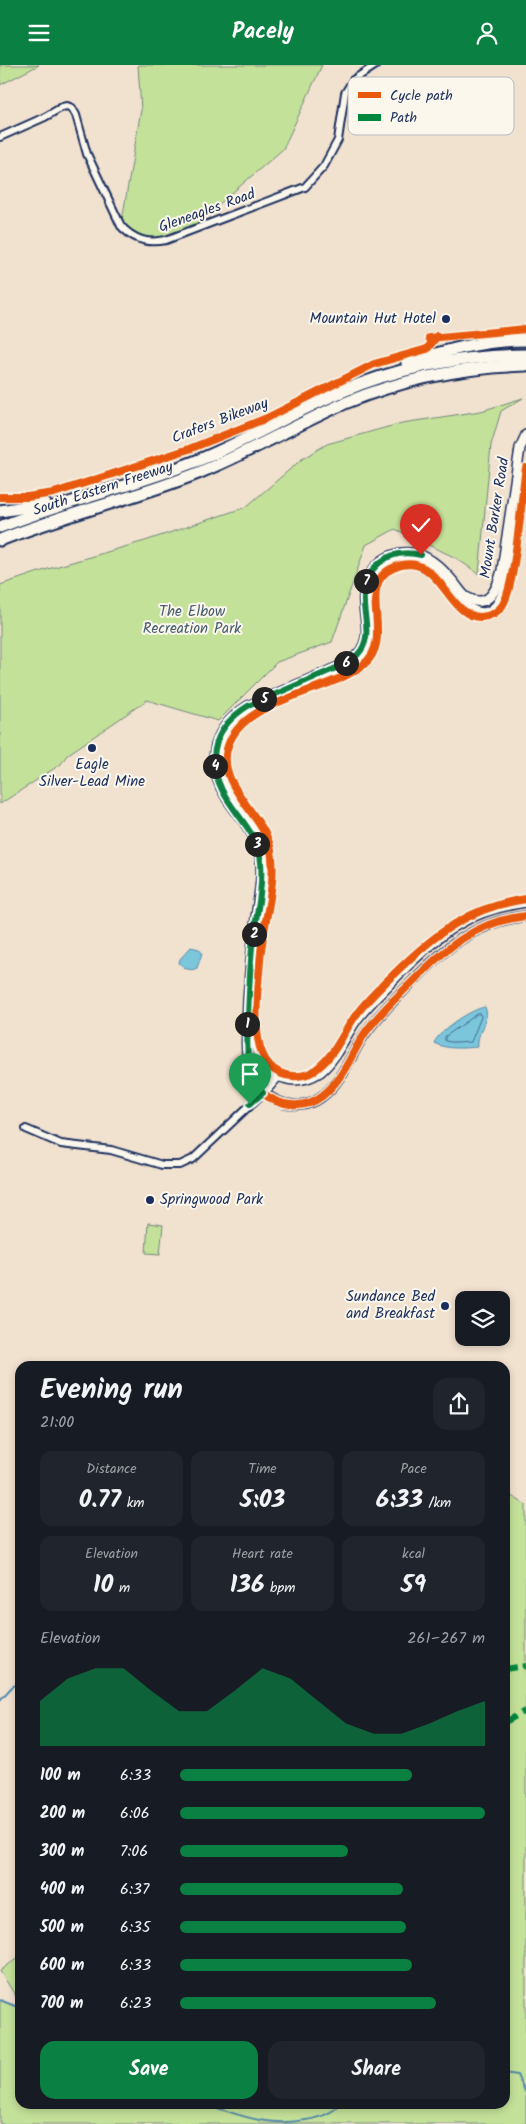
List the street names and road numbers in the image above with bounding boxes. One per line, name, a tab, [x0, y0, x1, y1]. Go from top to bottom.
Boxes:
street label: Gleneagles Road	[155, 182, 259, 240]
street label: Crafers Bikeway	[168, 391, 273, 450]
street label: South Eastern Freeway	[30, 455, 177, 523]
street label: Mount Barker Road	[474, 455, 516, 580]

